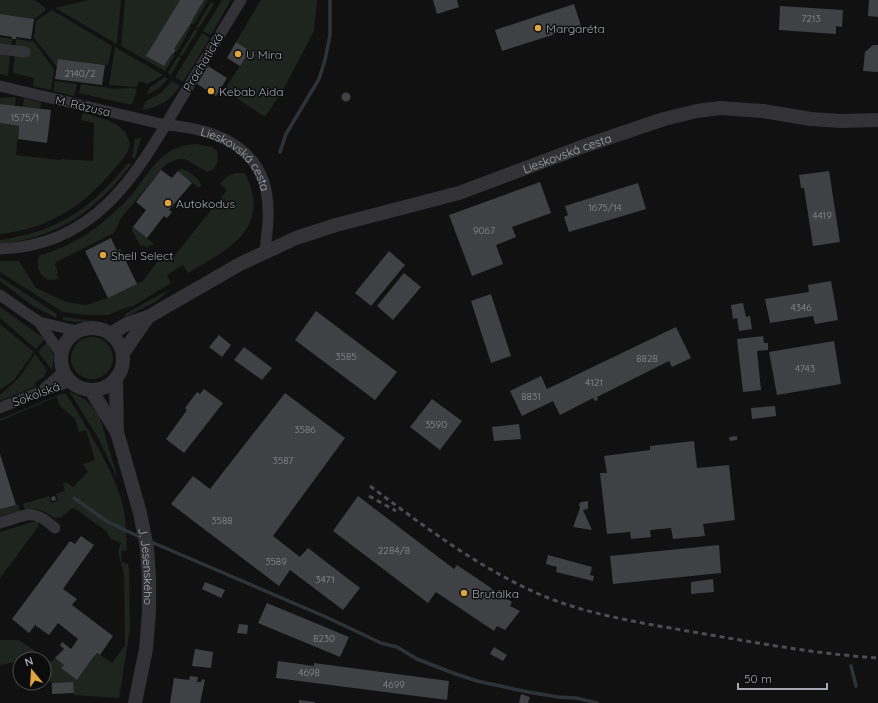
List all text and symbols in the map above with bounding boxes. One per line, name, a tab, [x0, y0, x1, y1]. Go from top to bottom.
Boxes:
house number: 7213	[801, 12, 821, 25]
place label: Margaréta	[546, 21, 605, 36]
marker: Margaréta	[533, 23, 543, 33]
street label: Prachatická	[180, 30, 226, 94]
place label: U Mira	[246, 47, 282, 62]
marker: U Mira	[233, 49, 243, 59]
house number: 2140/2	[64, 67, 96, 80]
place label: Kebab Aida	[219, 84, 284, 99]
marker: Kebab Aida	[206, 86, 216, 96]
street label: M. Rázusa	[54, 92, 112, 120]
house number: 1575/1	[11, 111, 39, 124]
street label: Lieskovská cesta	[199, 123, 273, 193]
street label: Lieskovská cesta	[520, 130, 613, 176]
place label: Autokodus	[176, 196, 235, 211]
marker: Autokodus	[163, 198, 173, 208]
house number: 1675/14	[588, 201, 622, 214]
house number: 4419	[812, 209, 832, 222]
house number: 9067	[473, 224, 495, 237]
place label: Shell Select	[111, 248, 173, 263]
marker: Shell Select	[98, 250, 108, 260]
house number: 4346	[790, 301, 812, 314]
house number: 3585	[335, 350, 357, 363]
house number: 8828	[636, 352, 658, 365]
house number: 4743	[795, 362, 815, 375]
house number: 4121	[585, 376, 603, 389]
street label: Sokolská	[10, 378, 62, 410]
house number: 8831	[521, 390, 541, 403]
house number: 3590	[425, 418, 447, 431]
house number: 3586	[294, 423, 316, 436]
house number: 3587	[273, 454, 293, 467]
house number: 3588	[211, 514, 233, 527]
street label: J. Jesenského	[136, 526, 157, 605]
house number: 2284/8	[378, 544, 410, 557]
house number: 3589	[265, 555, 287, 568]
house number: 3471	[315, 573, 335, 586]
place label: Brutálka	[472, 586, 519, 601]
marker: Brutálka	[459, 588, 469, 598]
house number: 8230	[313, 632, 335, 645]
north arrow	[12, 651, 52, 691]
text: N	[23, 654, 35, 669]
scale bar	[738, 665, 827, 691]
house number: 4698	[298, 666, 320, 679]
text: 50 m	[744, 671, 772, 686]
house number: 4699	[383, 678, 405, 691]

